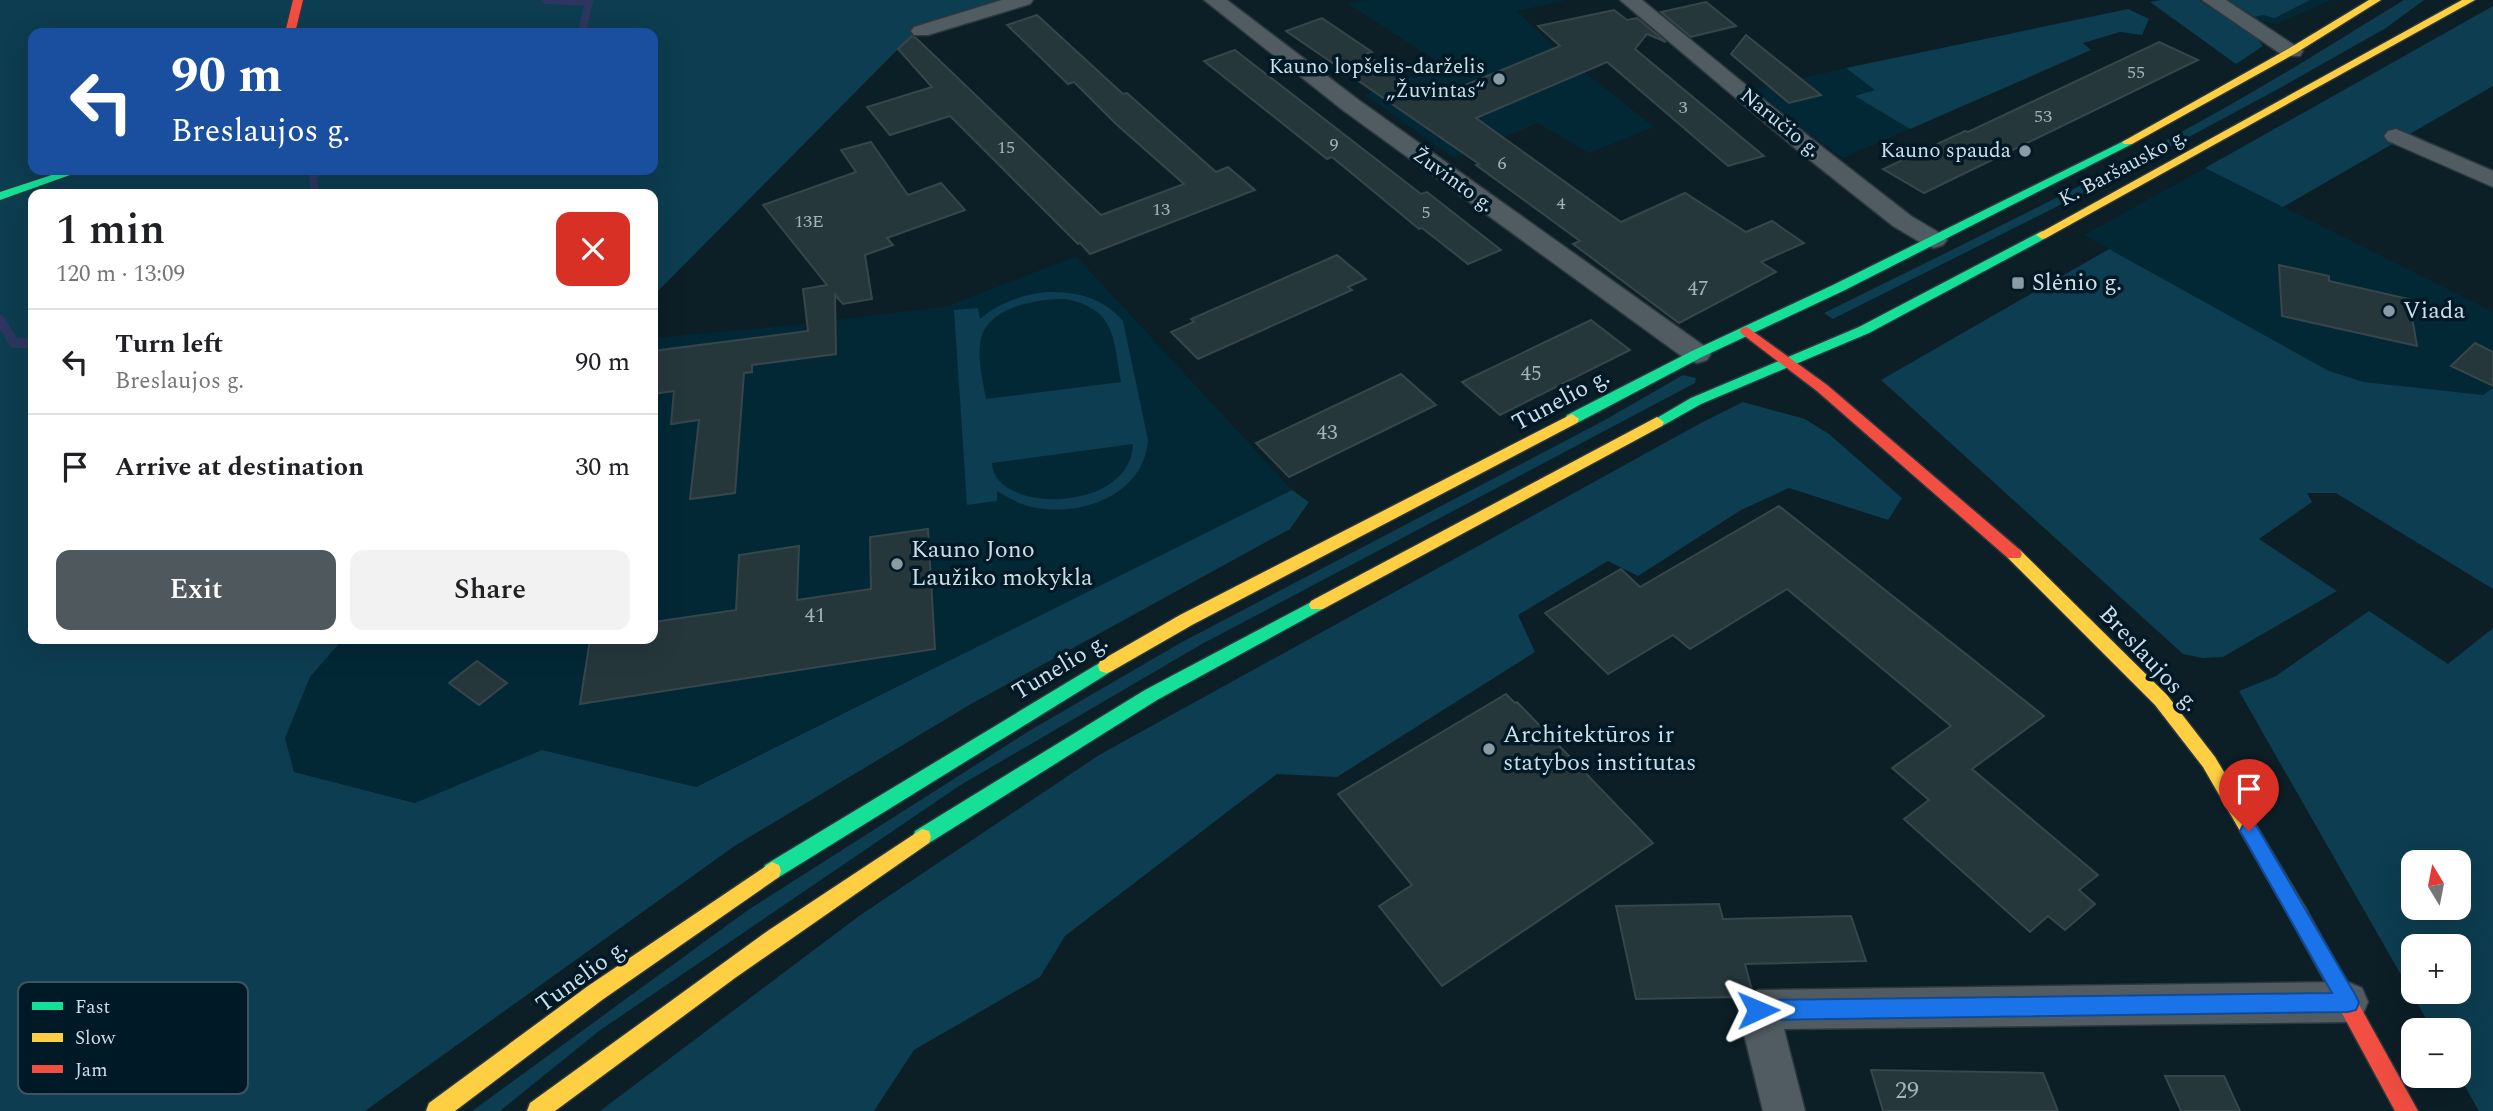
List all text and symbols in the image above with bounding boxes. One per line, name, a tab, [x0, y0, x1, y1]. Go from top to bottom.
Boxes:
text: 90 m	[171, 39, 282, 114]
place label: Kauno lopšelis-darželis „Žuvintas“	[1269, 51, 1485, 107]
icon: left	[56, 56, 147, 147]
house number: 55	[2127, 59, 2145, 86]
marker: Kauno lopšelis-darželis „Žuvintas“	[1491, 71, 1507, 87]
street label: Naručio g.	[1733, 80, 1827, 166]
house number: 3	[1679, 94, 1688, 121]
house number: 53	[2034, 103, 2052, 130]
text: Breslaujos g.	[171, 107, 350, 156]
street label: K. Baršausko g.	[2053, 121, 2193, 215]
house number: 9	[1330, 131, 1339, 158]
house number: 15	[997, 134, 1015, 161]
place label: Kauno spauda	[1880, 135, 2012, 167]
street label: Žuvinto g.	[1406, 139, 1500, 221]
marker: Kauno spauda	[2017, 143, 2033, 159]
house number: 6	[1498, 150, 1507, 177]
house number: 4	[1557, 190, 1566, 217]
house number: 13	[1152, 196, 1170, 223]
text: 1 min	[56, 199, 165, 262]
house number: 5	[1422, 199, 1431, 226]
house number: 13E	[794, 208, 824, 235]
button: close	[556, 212, 630, 286]
text: 120 m · 13:09	[56, 257, 185, 292]
place label: Slėnio g.	[2032, 265, 2122, 301]
house number: 47	[1688, 273, 1709, 305]
marker: Slėnio g.	[2010, 275, 2026, 291]
place label: Viada	[2403, 293, 2465, 329]
marker: Viada	[2381, 303, 2397, 319]
text: Turn left	[115, 324, 223, 364]
text: 90 m	[575, 342, 630, 382]
icon: left	[56, 343, 94, 381]
house number: 45	[1521, 358, 1542, 390]
street label: Tunelio g.	[1505, 359, 1617, 441]
text: Breslaujos g.	[115, 364, 244, 399]
house number: 43	[1317, 417, 1338, 449]
text: Arrive at destination	[115, 447, 364, 487]
text: 30 m	[575, 447, 630, 487]
icon: arrive	[56, 448, 94, 486]
place label: Kauno Jono Laužiko mokykla	[911, 532, 1093, 596]
button: Exit	[56, 550, 336, 630]
button: Share	[350, 550, 630, 630]
marker: Kauno Jono Laužiko mokykla	[889, 556, 905, 572]
street label: Breslaujos g.	[2090, 598, 2208, 720]
house number: 41	[805, 600, 826, 632]
street label: Tunelio g.	[1005, 624, 1115, 710]
place label: Architektūros ir statybos institutas	[1503, 717, 1696, 781]
marker: Architektūros ir statybos institutas	[1481, 741, 1497, 757]
pin	[2219, 759, 2279, 831]
icon: arrive	[2230, 770, 2268, 808]
north arrow	[2401, 850, 2471, 920]
map controls	[2401, 850, 2471, 1088]
street label: Tunelio g.	[528, 930, 636, 1022]
button: +	[2401, 934, 2471, 1004]
position arrow	[1721, 973, 1795, 1047]
legend	[18, 982, 248, 1094]
text: Fast	[75, 993, 111, 1022]
button: −	[2401, 1018, 2471, 1088]
text: Slow	[75, 1024, 116, 1053]
text: Jam	[75, 1056, 107, 1085]
house number: 29	[1895, 1073, 1919, 1109]

